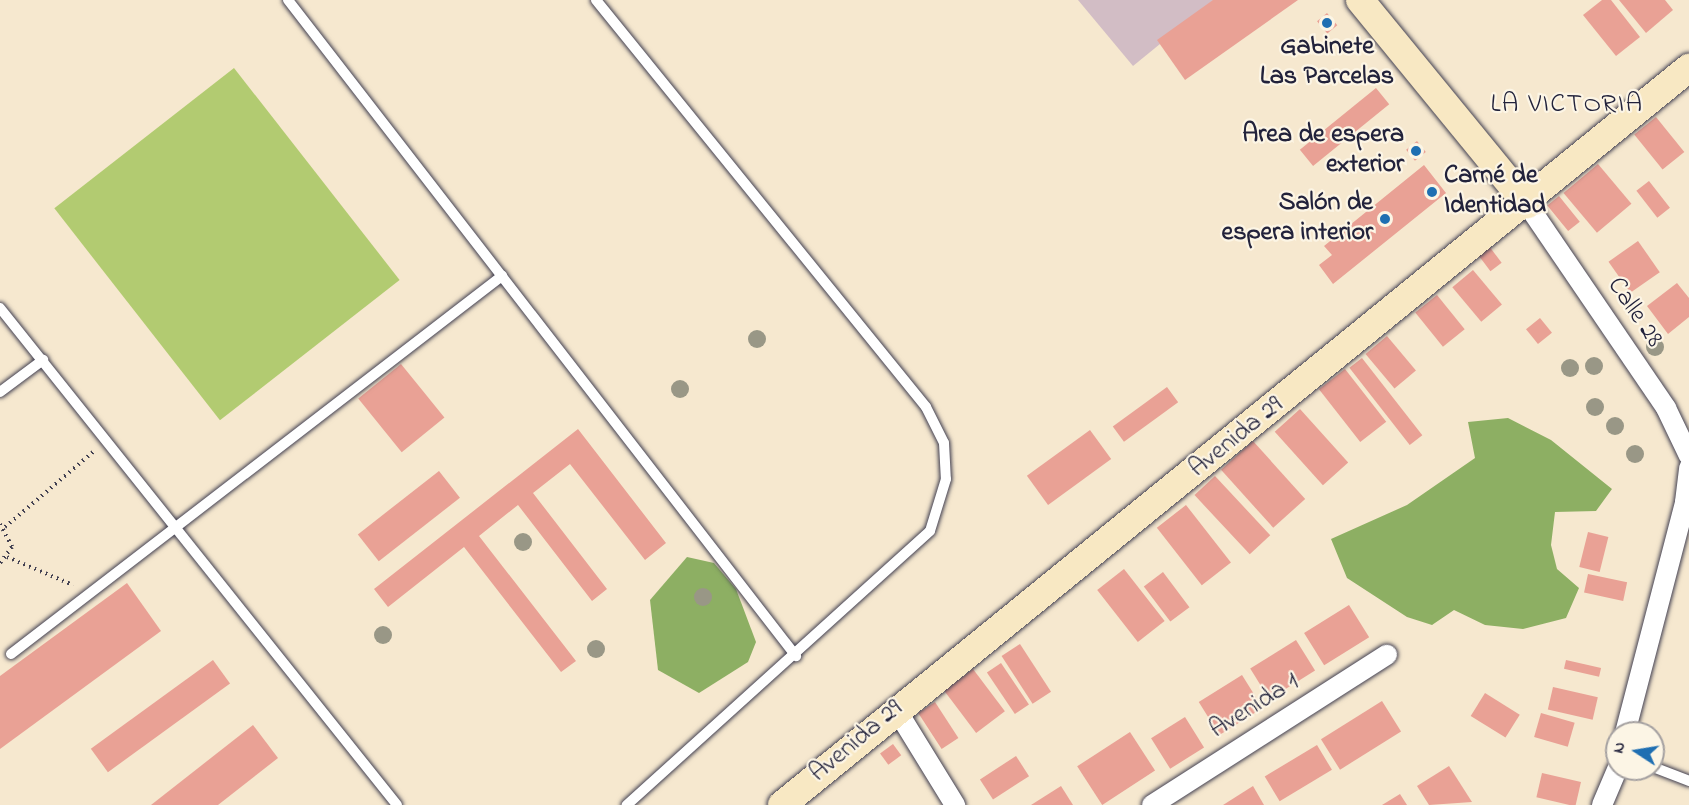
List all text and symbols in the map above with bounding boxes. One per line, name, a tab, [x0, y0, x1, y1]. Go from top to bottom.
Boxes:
marker: Gabinete Las Parcelas	[1320, 16, 1334, 30]
place label: Gabinete Las Parcelas	[1260, 32, 1394, 94]
district label: LA VICTORIA	[1490, 89, 1644, 121]
place label: Area de espera exterior	[1242, 120, 1404, 182]
marker: Area de espera exterior	[1409, 144, 1423, 158]
place label: Carné de Identidad	[1444, 161, 1546, 222]
marker: Carné de Identidad	[1425, 185, 1439, 199]
place label: Salón de espera interior	[1222, 188, 1373, 249]
marker: Salón de espera interior	[1378, 212, 1392, 226]
street label: Calle 28	[1599, 272, 1669, 354]
street label: Avenida 29	[1184, 391, 1290, 485]
street label: Avenida 1	[1205, 667, 1305, 747]
street label: Avenida 29	[804, 694, 910, 790]
north arrow	[1605, 721, 1665, 781]
text: N	[1606, 740, 1632, 755]

